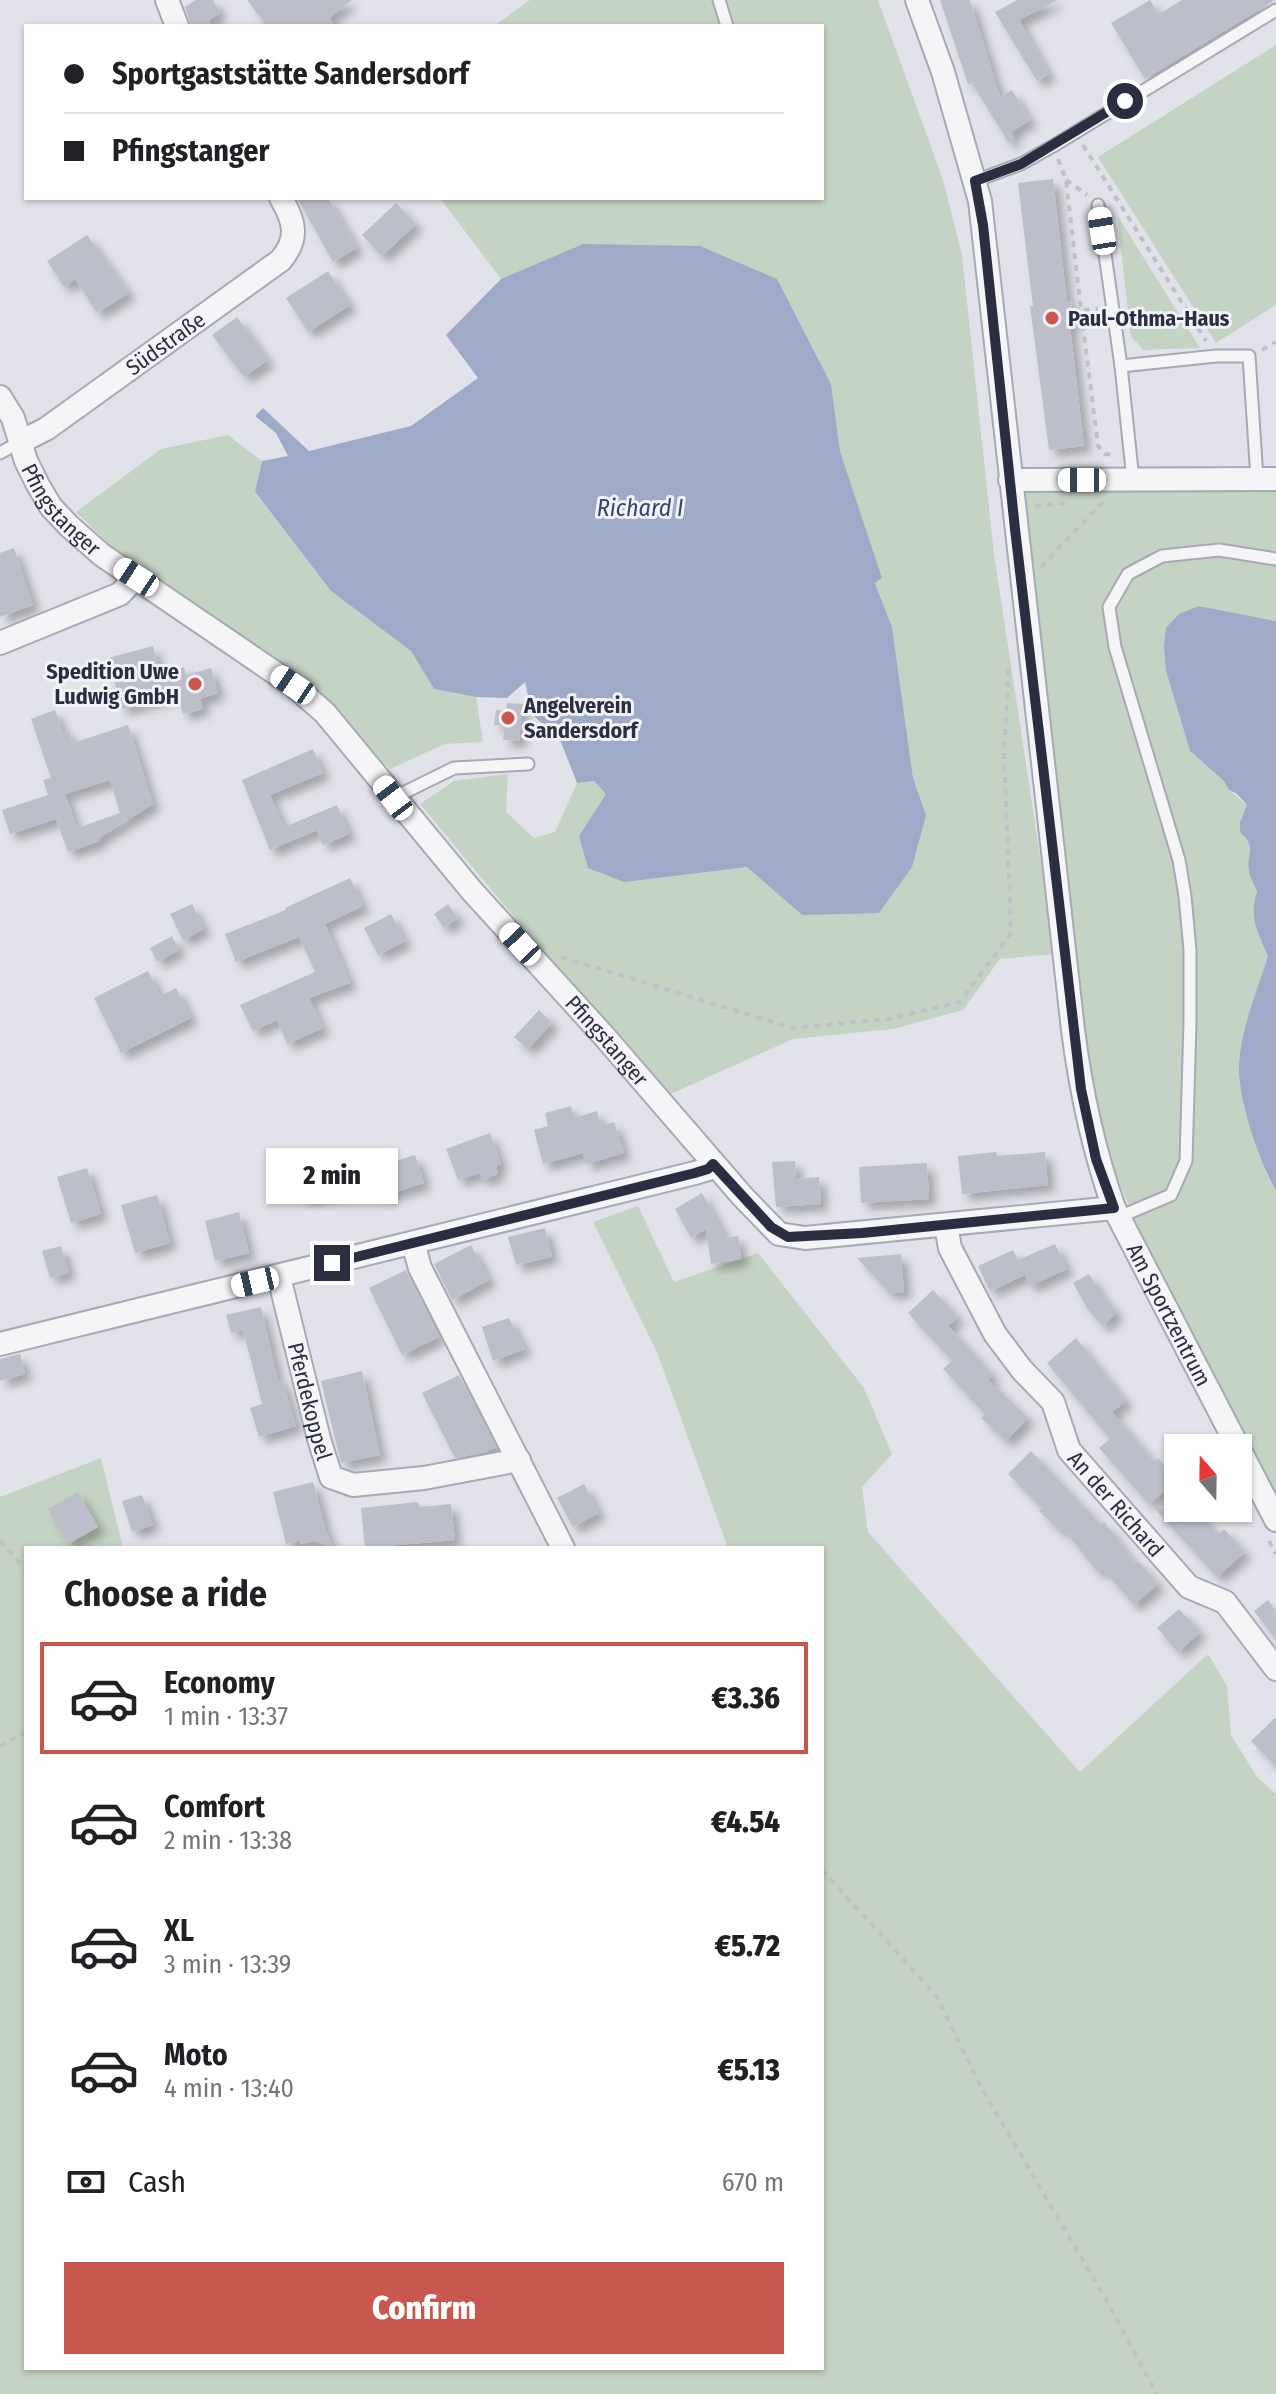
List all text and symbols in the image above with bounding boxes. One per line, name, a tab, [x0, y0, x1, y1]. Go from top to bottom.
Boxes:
text: Sportgaststätte Sandersdorf	[112, 56, 469, 92]
route start	[1107, 83, 1143, 119]
text: Pfingstanger	[112, 133, 270, 169]
car	[1086, 205, 1118, 257]
place label: Paul-Othma-Haus	[1068, 305, 1230, 332]
street label: Südstraße	[121, 306, 211, 381]
marker: Paul-Othma-Haus	[1043, 309, 1061, 327]
street label: Pfingstanger	[15, 459, 106, 562]
car	[1058, 468, 1106, 492]
water label: Richard I	[597, 494, 683, 522]
car	[109, 554, 163, 600]
place label: Spedition Uwe Ludwig GmbH	[46, 658, 179, 710]
car	[266, 662, 320, 708]
marker: Spedition Uwe Ludwig GmbH	[186, 675, 204, 693]
place label: Angelverein Sandersdorf	[523, 692, 639, 744]
marker: Angelverein Sandersdorf	[499, 709, 517, 727]
car	[369, 772, 417, 824]
car	[495, 918, 545, 970]
street label: Pfingstanger	[560, 990, 654, 1092]
callout: 2 min	[266, 1147, 398, 1203]
text: 2 min	[303, 1160, 361, 1191]
street label: Am Sportzentrum	[1121, 1239, 1217, 1391]
route end	[314, 1245, 350, 1281]
car	[229, 1265, 281, 1299]
street label: Pferdekoppel	[282, 1340, 338, 1464]
north arrow	[1164, 1434, 1252, 1522]
map controls	[1164, 1434, 1252, 1522]
street label: An der Richard	[1062, 1445, 1169, 1563]
text: Choose a ride	[64, 1572, 267, 1616]
icon: car	[68, 1662, 140, 1734]
text: Economy	[164, 1665, 275, 1701]
text: €3.36	[712, 1680, 780, 1716]
text: 1 min · 13:37	[164, 1701, 288, 1732]
icon: car	[68, 1786, 140, 1858]
text: Comfort	[164, 1789, 265, 1825]
text: €4.54	[711, 1804, 780, 1840]
text: 2 min · 13:38	[164, 1825, 292, 1856]
icon: car	[68, 1910, 140, 1982]
text: XL	[164, 1913, 194, 1949]
text: €5.72	[715, 1928, 780, 1964]
text: 3 min · 13:39	[164, 1949, 292, 1980]
icon: car	[68, 2034, 140, 2106]
text: Moto	[164, 2037, 228, 2073]
text: €5.13	[717, 2052, 780, 2088]
text: 4 min · 13:40	[164, 2073, 294, 2104]
icon: cash	[64, 2160, 108, 2204]
text: Cash	[128, 2164, 186, 2200]
text: 670 m	[722, 2167, 784, 2198]
button: Confirm	[64, 2262, 784, 2354]

